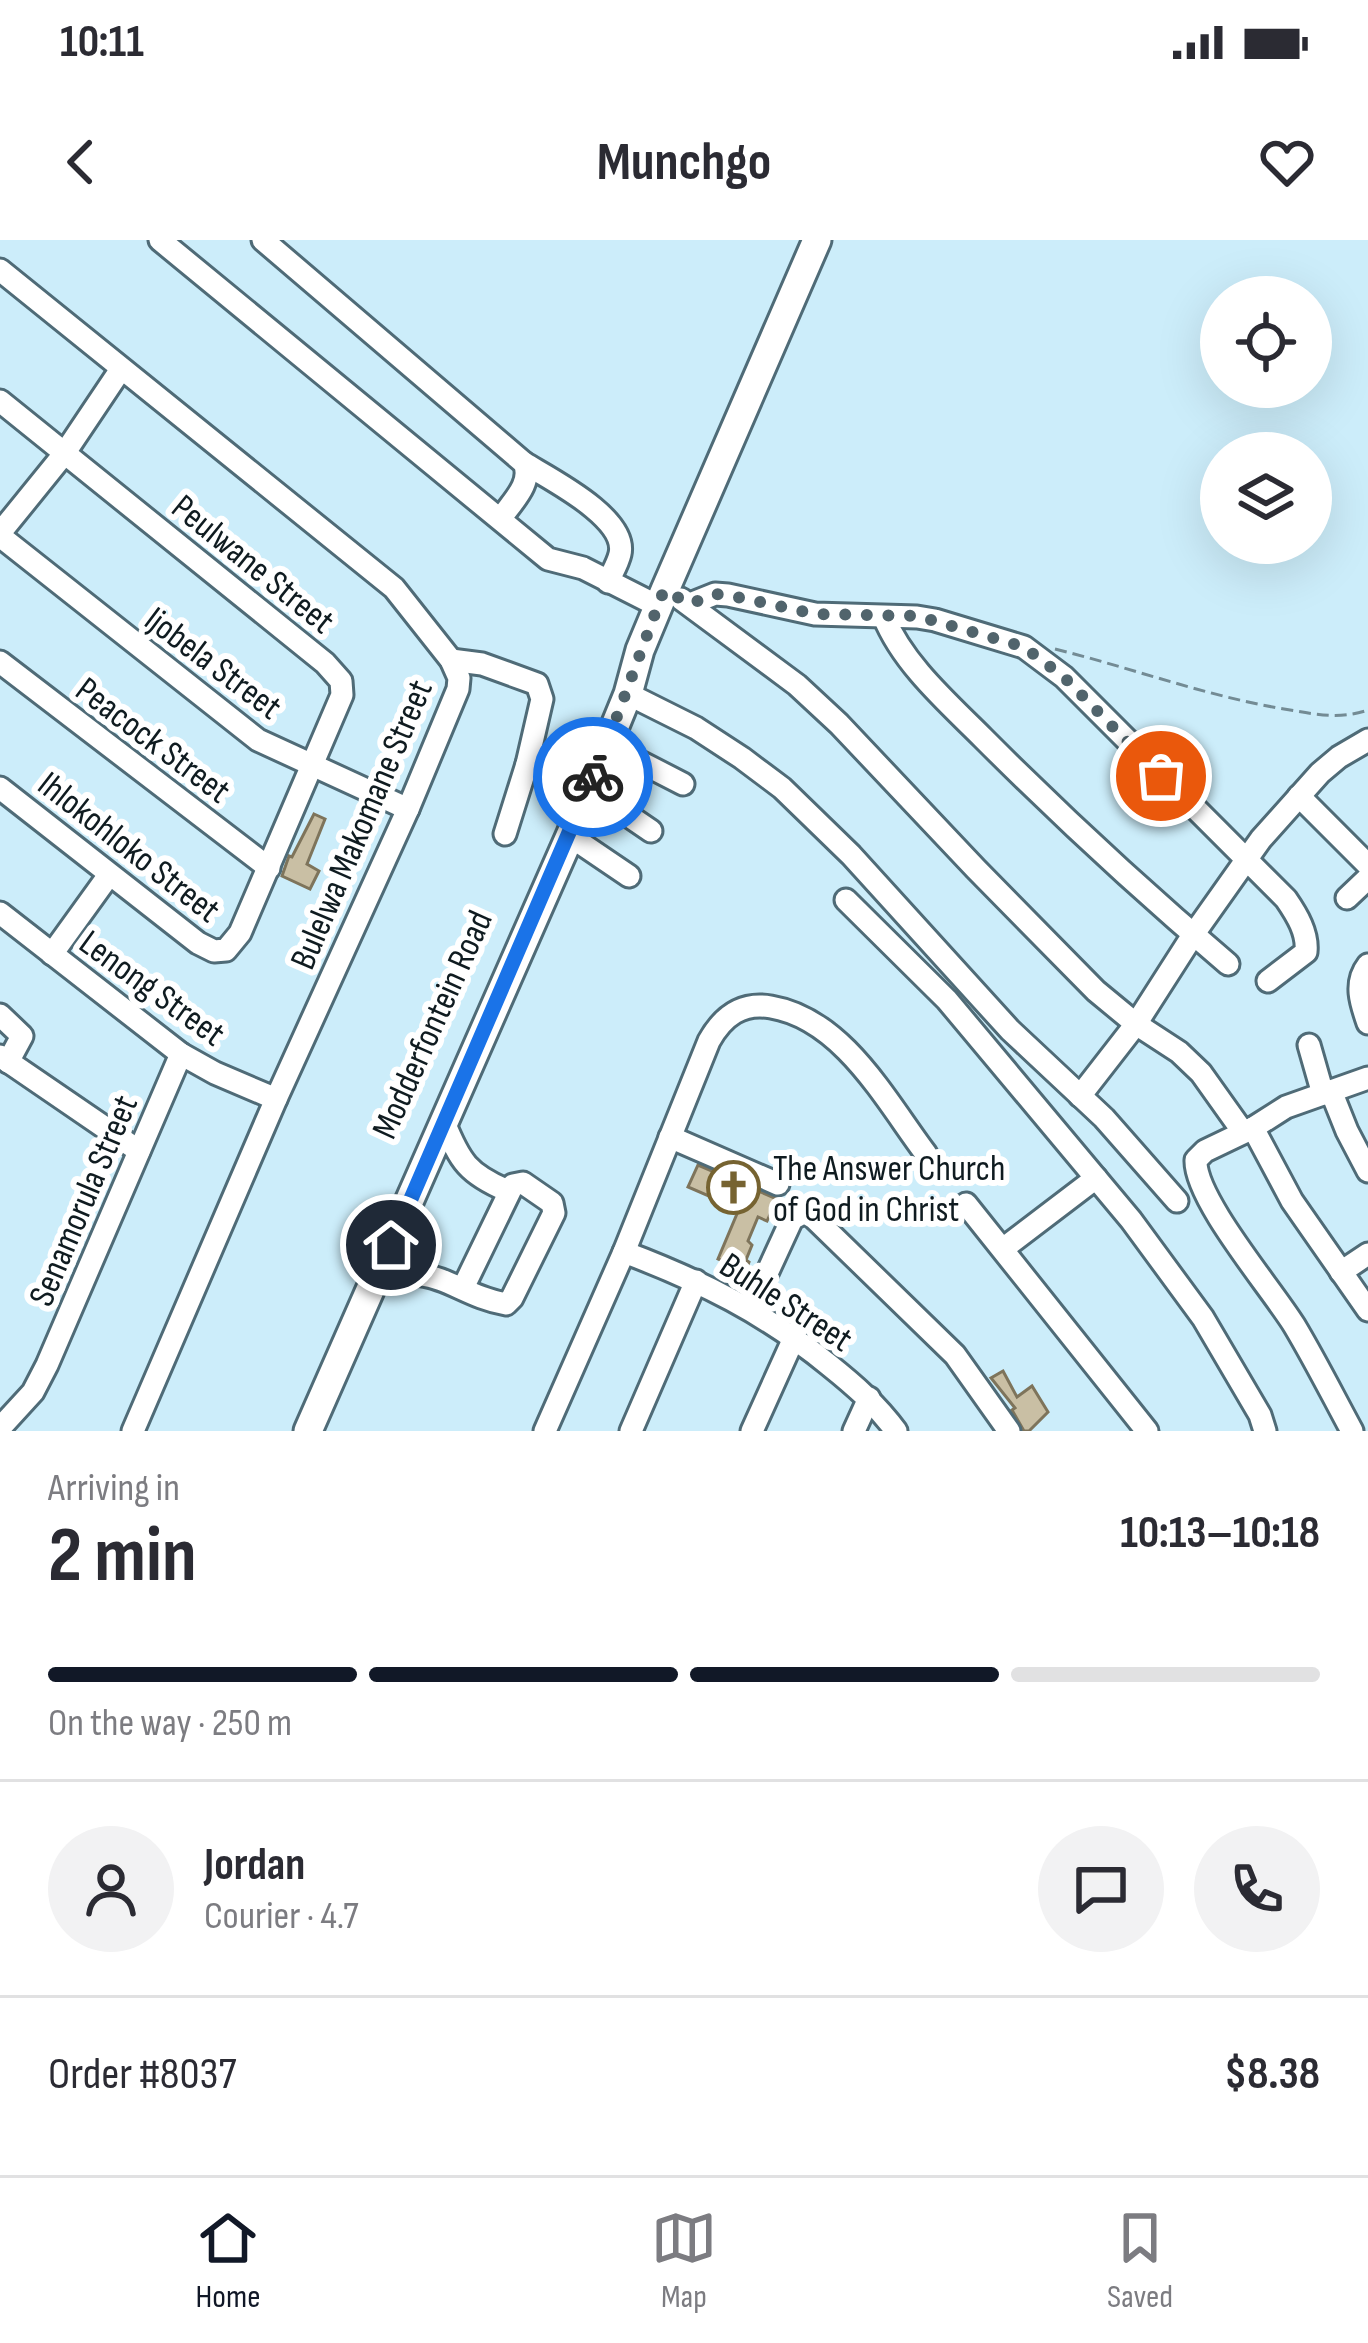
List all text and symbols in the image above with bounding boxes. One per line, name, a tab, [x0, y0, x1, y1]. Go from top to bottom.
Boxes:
text: 10:11	[60, 15, 144, 70]
icon: back	[48, 129, 114, 195]
icon: heart	[1254, 129, 1320, 195]
text: Munchgo	[597, 130, 771, 195]
map controls	[1200, 276, 1332, 564]
button: locate	[1200, 276, 1332, 408]
button: layers	[1200, 432, 1332, 564]
street label: Peulwane Street	[163, 486, 342, 644]
street label: Ijobela Street	[136, 599, 289, 729]
street label: Peacock Street	[67, 669, 238, 813]
street label: Bulelwa Makomane Street	[282, 674, 443, 976]
courier	[533, 717, 653, 837]
pin	[1110, 725, 1212, 827]
icon: bag	[1128, 743, 1194, 809]
icon: bike	[560, 744, 626, 810]
street label: Ihlokohloko Street	[29, 764, 228, 932]
street label: Modderfontein Road	[364, 904, 503, 1146]
street label: Lenong Street	[70, 922, 233, 1056]
street label: Senamorula Street	[21, 1089, 148, 1313]
place label: The Answer Church of God in Christ	[773, 1148, 1005, 1232]
church icon: The Answer Church of God in Christ	[706, 1160, 762, 1216]
pin	[340, 1194, 442, 1296]
icon: home	[358, 1212, 424, 1278]
street label: Buhle Street	[711, 1244, 860, 1362]
text: Arriving in	[48, 1465, 180, 1512]
text: 10:13–10:18	[1120, 1506, 1320, 1561]
text: 2 min	[48, 1510, 197, 1603]
text: On the way · 250 m	[48, 1700, 292, 1747]
button: person	[48, 1826, 174, 1952]
button: chat	[1038, 1826, 1164, 1952]
button: phone	[1194, 1826, 1320, 1952]
text: Jordan	[204, 1838, 305, 1893]
text: Courier · 4.7	[204, 1893, 359, 1940]
text: Order #8037	[48, 2047, 236, 2102]
text: $8.38	[1224, 2047, 1320, 2102]
tab: Home	[195, 2205, 261, 2317]
tab: Map	[651, 2205, 717, 2317]
tab: Saved	[1107, 2205, 1173, 2317]

